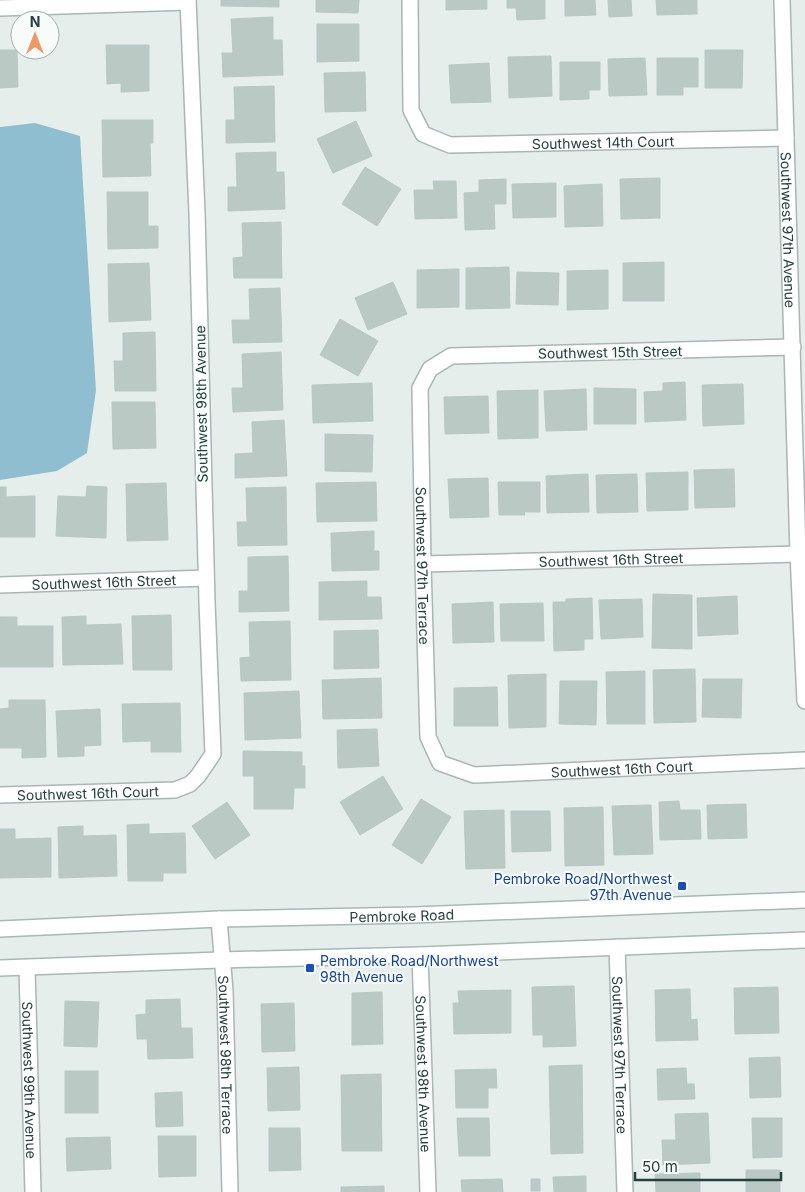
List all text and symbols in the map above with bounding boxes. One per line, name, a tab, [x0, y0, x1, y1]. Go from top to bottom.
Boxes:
north arrow	[10, 10, 60, 60]
text: N	[30, 13, 40, 30]
street label: Southwest 14th Court	[532, 132, 675, 152]
street label: Southwest 97th Avenue	[778, 152, 799, 308]
street label: Southwest 98th Avenue	[191, 325, 211, 483]
street label: Southwest 15th Street	[538, 342, 683, 362]
street label: Southwest 97th Terrace	[413, 487, 434, 645]
street label: Southwest 16th Street	[538, 549, 684, 569]
street label: Southwest 16th Street	[31, 571, 177, 592]
street label: Southwest 16th Court	[550, 757, 694, 780]
street label: Southwest 16th Court	[17, 782, 160, 803]
place label: Pembroke Road/Northwest 97th Avenue	[494, 870, 672, 903]
marker: Pembroke Road/Northwest 97th Avenue	[676, 880, 688, 892]
street label: Pembroke Road	[349, 905, 454, 925]
place label: Pembroke Road/Northwest 98th Avenue	[320, 952, 499, 985]
marker: Pembroke Road/Northwest 98th Avenue	[304, 962, 316, 974]
street label: Southwest 98th Terrace	[215, 975, 237, 1134]
street label: Southwest 97th Terrace	[609, 976, 632, 1134]
street label: Southwest 98th Avenue	[413, 995, 435, 1153]
street label: Southwest 99th Avenue	[19, 1001, 41, 1159]
scale bar	[635, 1150, 781, 1182]
text: 50 m	[642, 1157, 678, 1176]

